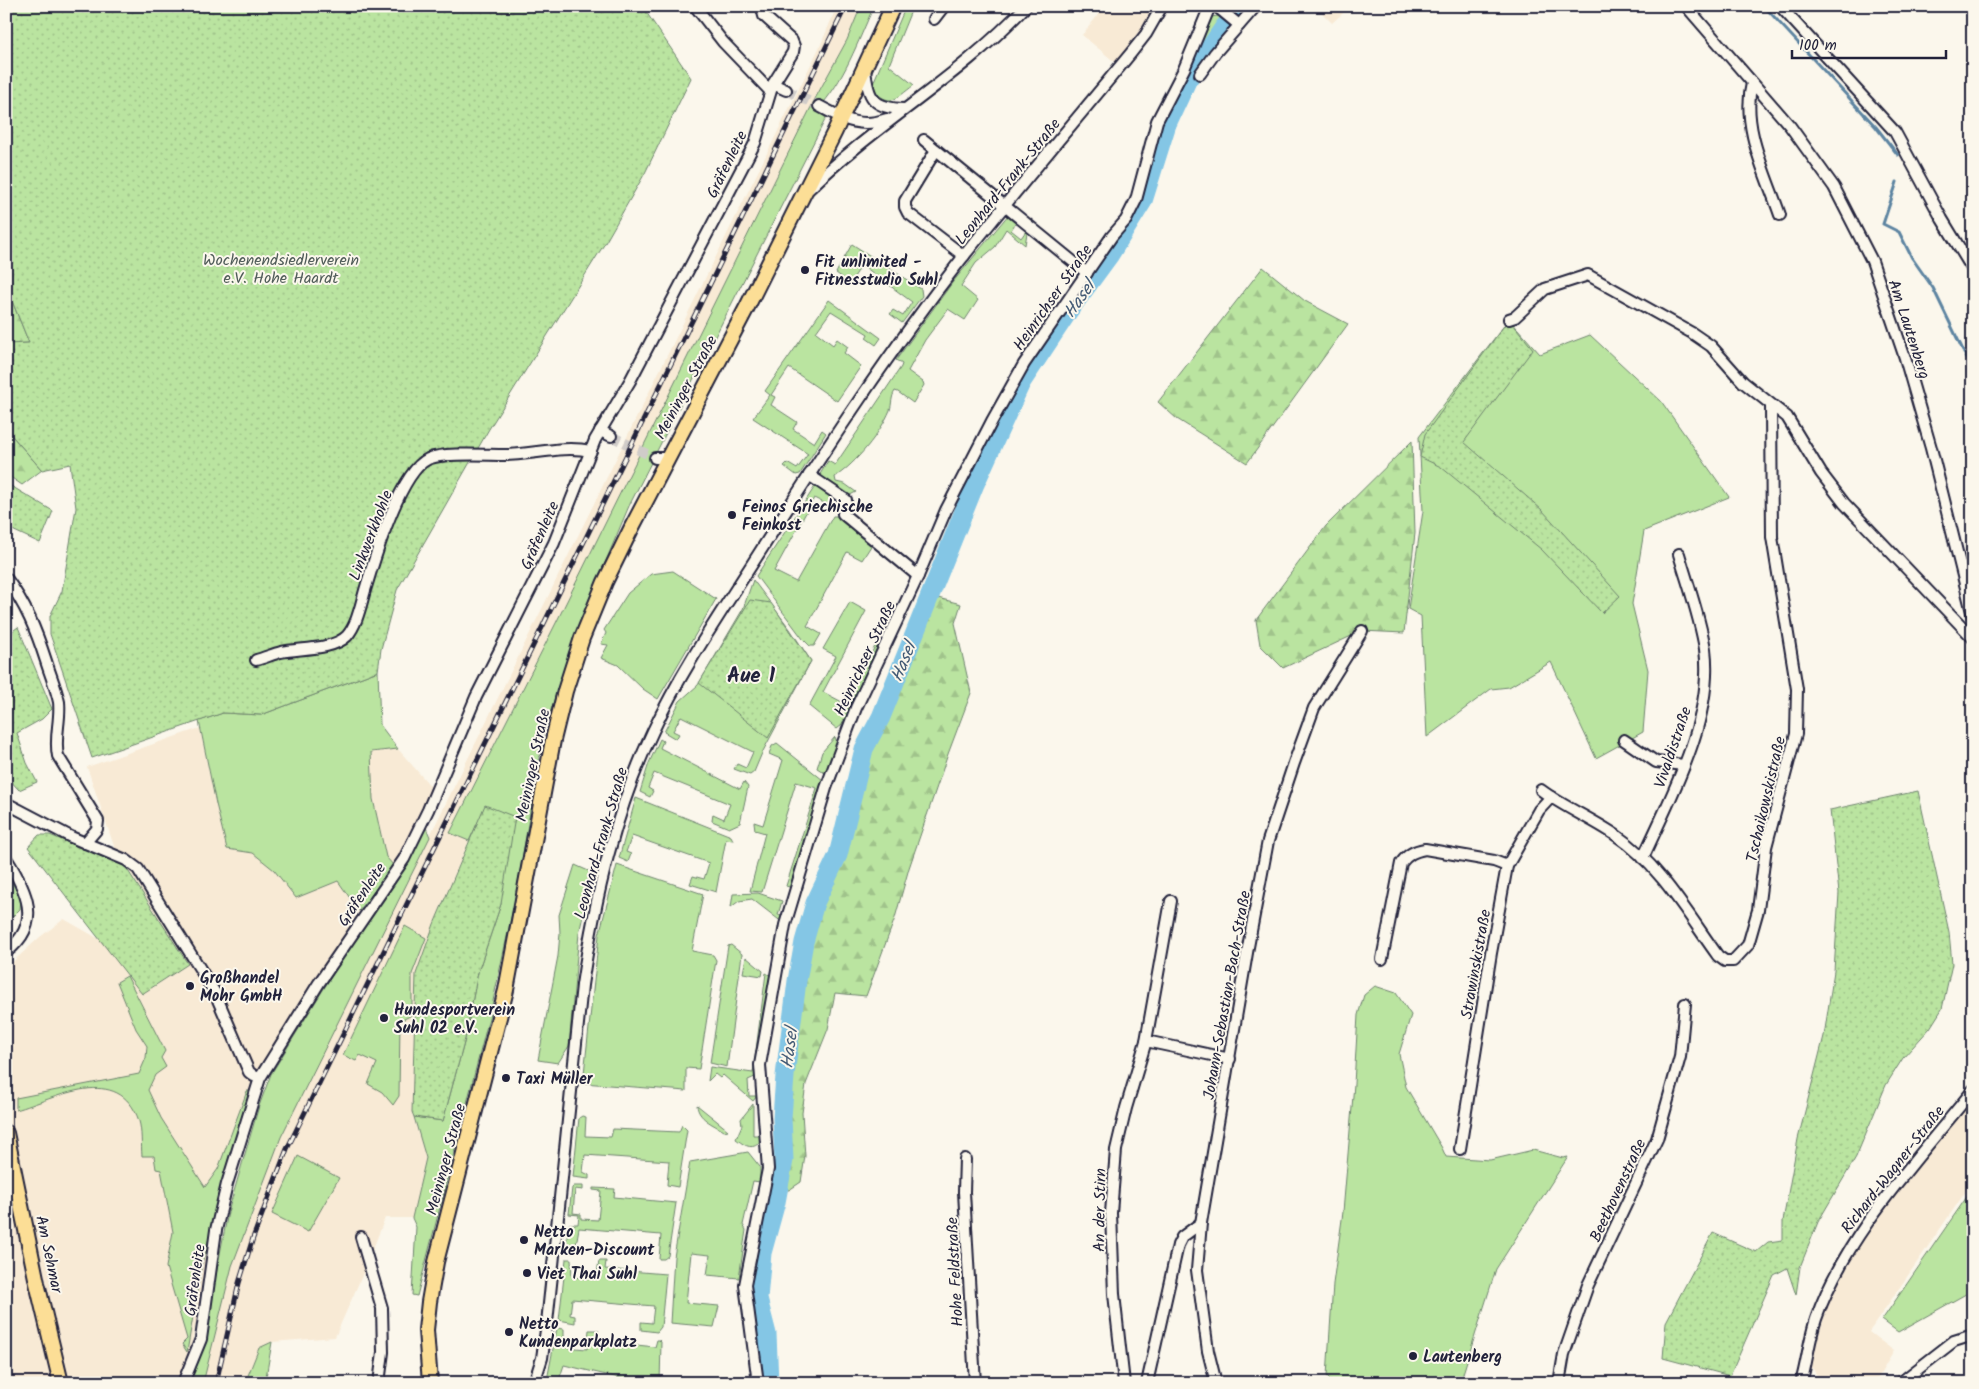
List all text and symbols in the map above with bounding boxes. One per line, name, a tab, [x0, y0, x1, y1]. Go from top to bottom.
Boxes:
scale bar	[1792, 28, 1945, 60]
text: 100 m	[1799, 34, 1837, 58]
street label: Leonhard-Frank-Straße	[949, 113, 1067, 251]
street label: Gräfenleite	[700, 127, 755, 203]
street label: Heinrichser Straße	[1007, 240, 1099, 356]
park label: Wochenendsiedlerverein e.V. Hohe Haardt	[203, 248, 359, 291]
place label: Fit unlimited - Fitnesstudio Suhl	[815, 250, 939, 293]
marker: Fit unlimited - Fitnesstudio Suhl	[799, 264, 811, 276]
water label: Hasel	[1057, 272, 1106, 325]
street label: Am Lautenberg	[1881, 277, 1936, 382]
street label: Meininger Straße	[648, 331, 724, 444]
street label: Linkwerkhohle	[343, 487, 400, 584]
place label: Feinos Griechische Feinkost	[742, 495, 873, 538]
street label: Gräfenleite	[514, 497, 567, 574]
marker: Feinos Griechische Feinkost	[726, 509, 738, 521]
street label: Heinrichser Straße	[828, 597, 903, 720]
water label: Hasel	[883, 635, 927, 687]
district label: Aue 1	[727, 660, 776, 693]
street label: Vivaldistraße	[1648, 703, 1699, 792]
street label: Meininger Straße	[509, 706, 558, 824]
street label: Tschaikowskistraße	[1740, 734, 1793, 865]
street label: Leonhard-Frank-Straße	[568, 765, 635, 922]
street label: Gräfenleite	[332, 858, 393, 932]
street label: Johann-Sebastian-Bach-Straße	[1197, 889, 1258, 1102]
street label: Strawinskistraße	[1455, 907, 1498, 1021]
place label: Großhandel Mohr GmbH	[200, 966, 283, 1009]
marker: Großhandel Mohr GmbH	[184, 980, 196, 992]
place label: Hundesportverein Suhl 02 e.V.	[394, 998, 515, 1041]
marker: Hundesportverein Suhl 02 e.V.	[378, 1012, 390, 1024]
water label: Hasel	[774, 1023, 808, 1070]
place label: Taxi Müller	[516, 1067, 594, 1092]
marker: Taxi Müller	[500, 1072, 512, 1084]
street label: Richard-Wagner-Straße	[1835, 1100, 1951, 1239]
street label: Meininger Straße	[419, 1101, 473, 1218]
street label: Beethovenstraße	[1583, 1135, 1653, 1246]
street label: An der Stirn	[1087, 1168, 1114, 1252]
street label: Am Sehmar	[28, 1213, 69, 1297]
street label: Hohe Feldstraße	[940, 1216, 971, 1328]
place label: Netto Marken-Discount	[534, 1220, 655, 1263]
marker: Netto Marken-Discount	[518, 1234, 530, 1246]
street label: Gräfenleite	[178, 1242, 213, 1318]
place label: Viet Thai Suhl	[537, 1262, 638, 1287]
marker: Viet Thai Suhl	[521, 1267, 533, 1279]
place label: Netto Kundenparkplatz	[519, 1312, 637, 1355]
marker: Netto Kundenparkplatz	[503, 1326, 515, 1338]
place label: Lautenberg	[1423, 1345, 1502, 1370]
marker: Lautenberg	[1407, 1350, 1419, 1362]

